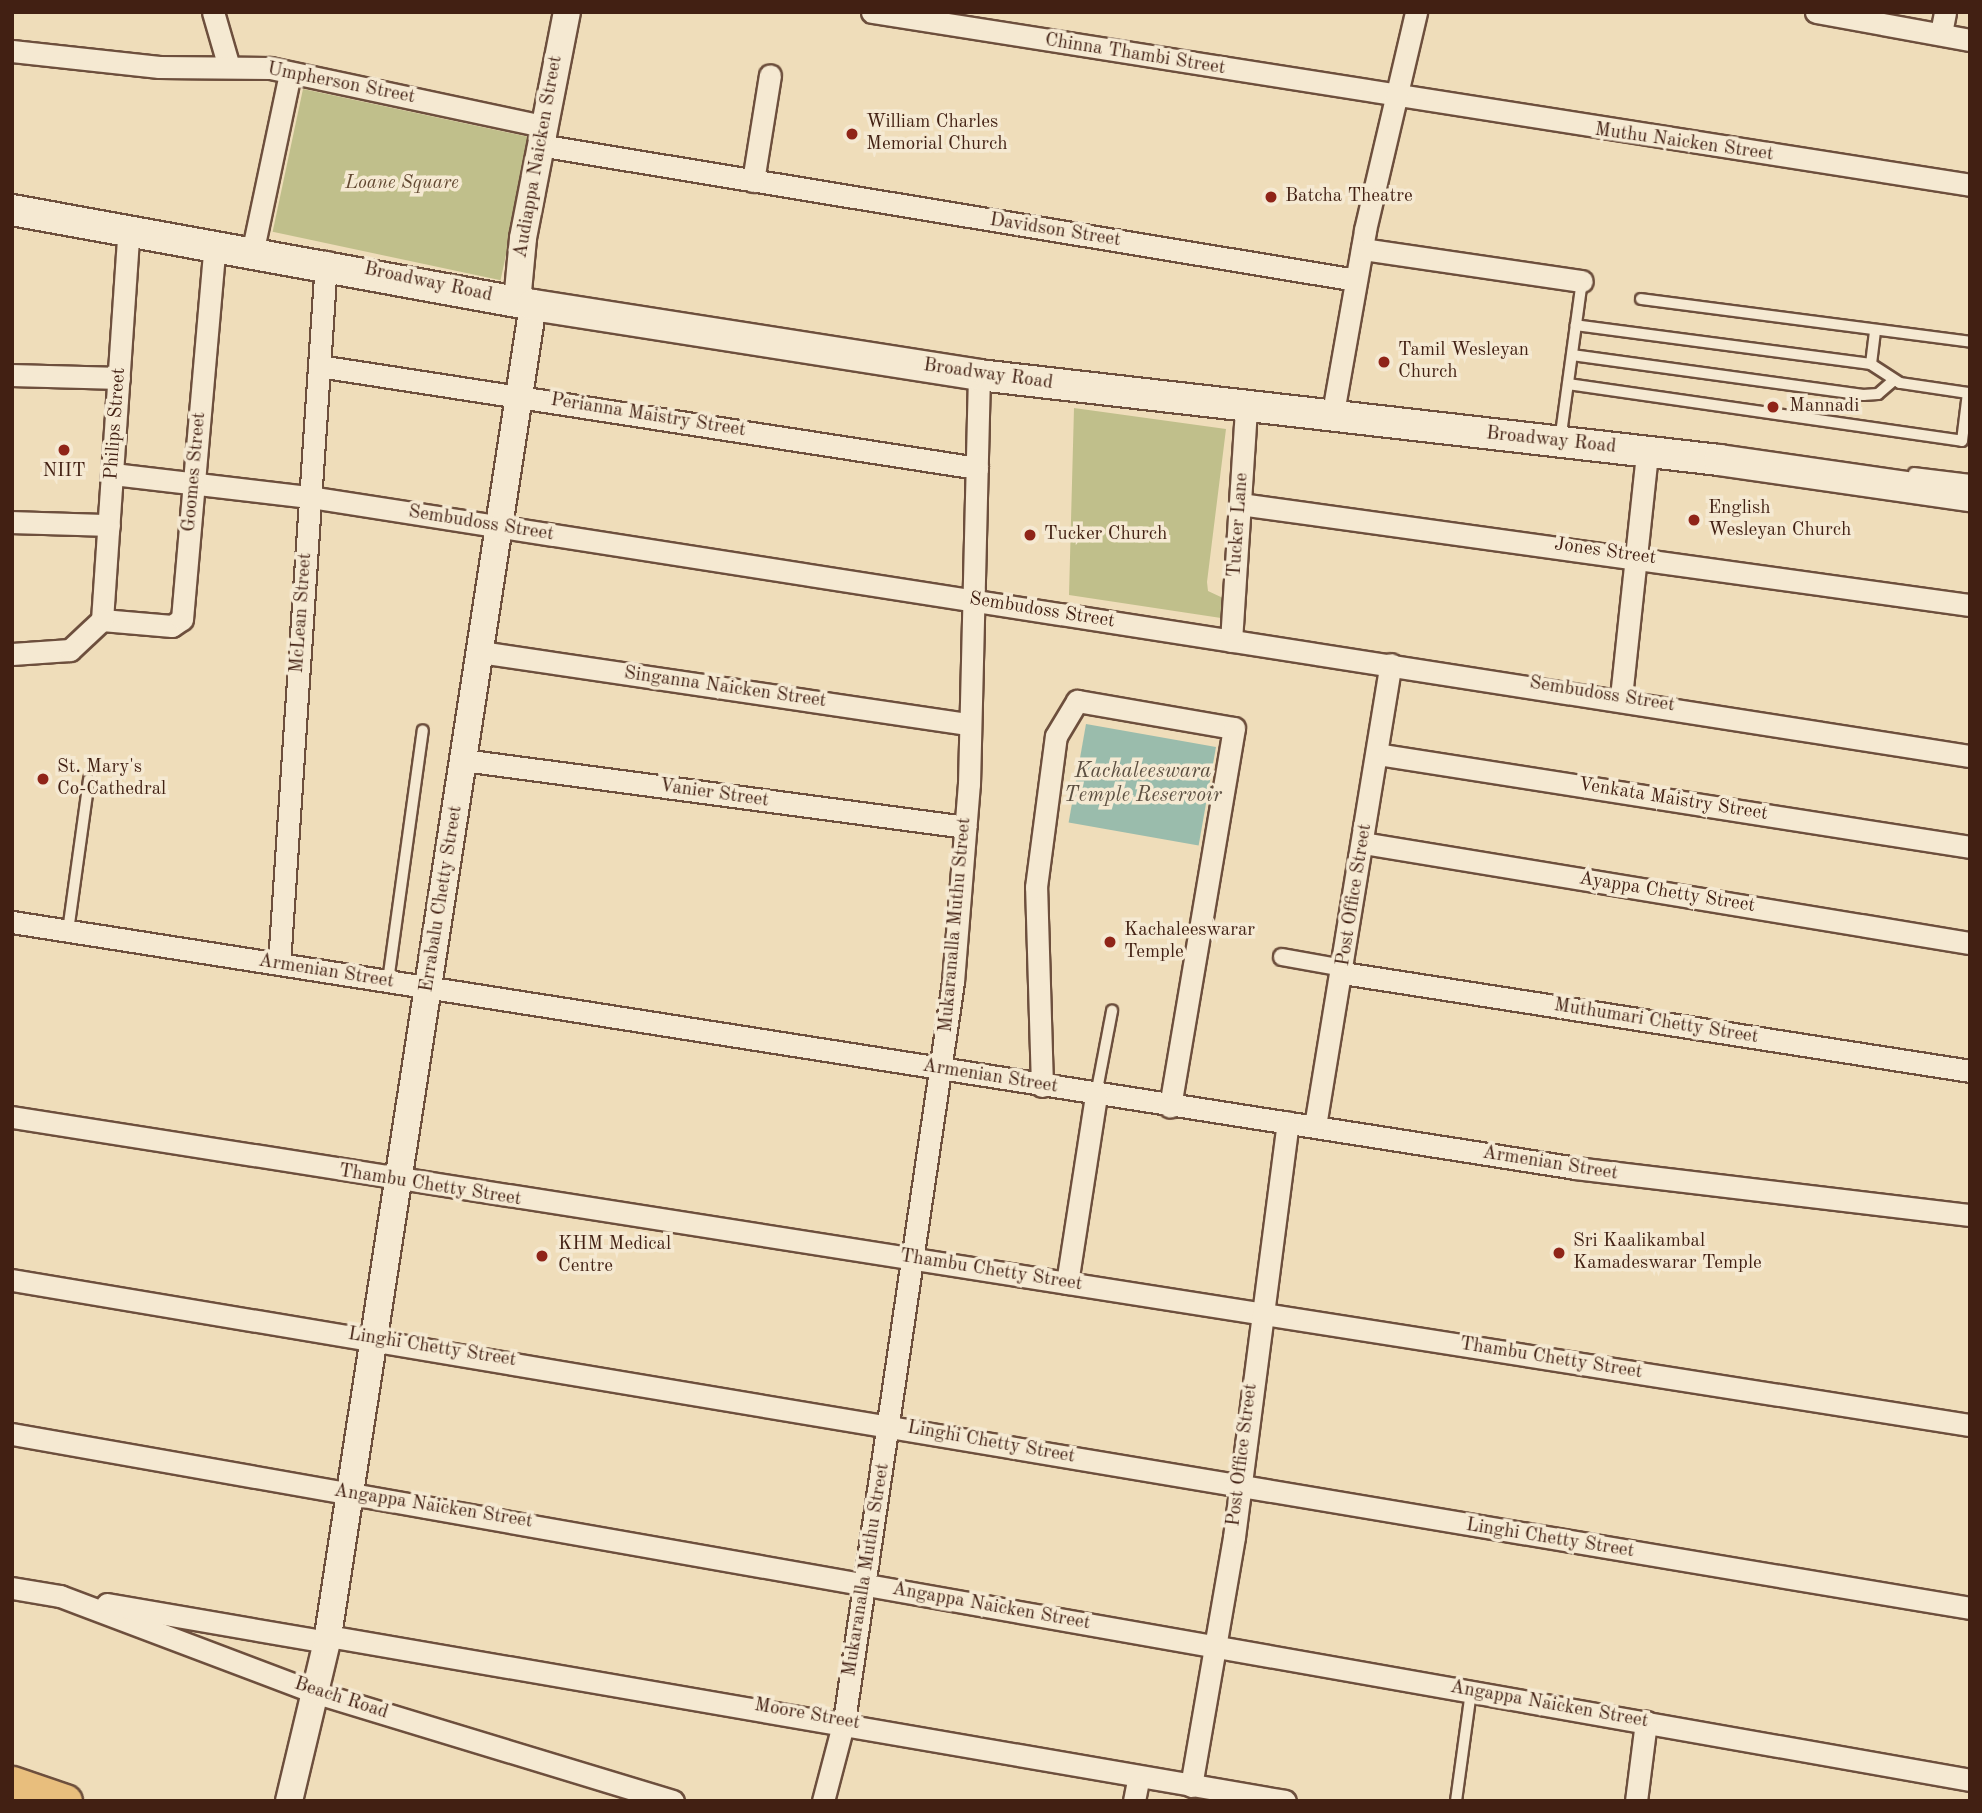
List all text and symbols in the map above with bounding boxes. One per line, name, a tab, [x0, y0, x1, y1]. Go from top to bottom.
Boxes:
street label: Chinna Thambi Street	[1043, 29, 1227, 81]
street label: Audiappa Naicken Street	[510, 54, 568, 260]
street label: Umpherson Street	[265, 58, 417, 110]
place label: William Charles Memorial Church	[866, 112, 1008, 156]
street label: Muthu Naicken Street	[1593, 119, 1775, 167]
marker: William Charles Memorial Church	[844, 126, 860, 142]
park label: Loane Square	[345, 173, 459, 195]
place label: Batcha Theatre	[1285, 186, 1413, 208]
marker: Batcha Theatre	[1263, 189, 1279, 205]
street label: Davidson Street	[988, 209, 1122, 253]
street label: Broadway Road	[362, 258, 494, 308]
place label: Tamil Wesleyan Church	[1398, 340, 1529, 384]
marker: Tamil Wesleyan Church	[1376, 354, 1392, 370]
street label: Broadway Road	[922, 355, 1054, 395]
street label: Philips Street	[101, 367, 131, 481]
street label: Perianna Maistry Street	[549, 389, 747, 443]
place label: Mannadi	[1789, 396, 1859, 418]
marker: Mannadi	[1763, 397, 1783, 417]
street label: Goomes Street	[178, 411, 212, 533]
street label: Broadway Road	[1485, 423, 1617, 459]
marker: NIIT	[56, 442, 72, 458]
place label: NIIT	[42, 461, 86, 483]
street label: Tucker Lane	[1224, 472, 1254, 578]
place label: English Wesleyan Church	[1708, 498, 1851, 542]
street label: Sembudoss Street	[407, 501, 555, 547]
marker: English Wesleyan Church	[1686, 512, 1702, 528]
place label: Tucker Church	[1044, 524, 1167, 546]
marker: Tucker Church	[1022, 527, 1038, 543]
street label: Jones Street	[1553, 534, 1657, 570]
street label: McLean Street	[286, 552, 318, 674]
street label: Sembudoss Street	[968, 588, 1116, 634]
street label: Singanna Naicken Street	[622, 663, 828, 713]
street label: Sembudoss Street	[1528, 672, 1676, 718]
place label: St. Mary's Co-Cathedral	[57, 757, 166, 801]
water label: Kachaleeswara Temple Reservoir	[1064, 759, 1222, 809]
marker: St. Mary's Co-Cathedral	[35, 771, 51, 787]
street label: Venkata Maistry Street	[1577, 774, 1769, 826]
street label: Vanier Street	[658, 775, 770, 813]
street label: Errabalu Chetty Street	[416, 804, 468, 994]
street label: Mukaranalla Muthu Street	[935, 816, 977, 1034]
street label: Post Office Street	[1332, 822, 1378, 968]
street label: Ayappa Chetty Street	[1577, 868, 1757, 918]
place label: Kachaleeswarar Temple	[1124, 920, 1255, 964]
marker: Kachaleeswarar Temple	[1102, 934, 1118, 950]
street label: Armenian Street	[257, 950, 395, 994]
street label: Muthumari Chetty Street	[1552, 995, 1760, 1049]
street label: Armenian Street	[921, 1055, 1059, 1099]
street label: Armenian Street	[1481, 1142, 1619, 1186]
street label: Thambu Chetty Street	[337, 1160, 523, 1212]
place label: Sri Kaalikambal Kamadeswarar Temple	[1573, 1231, 1762, 1275]
place label: KHM Medical Centre	[558, 1234, 671, 1278]
street label: Thambu Chetty Street	[898, 1245, 1084, 1297]
marker: Sri Kaalikambal Kamadeswarar Temple	[1551, 1245, 1567, 1261]
marker: KHM Medical Centre	[532, 1246, 552, 1266]
street label: Linghi Chetty Street	[346, 1323, 518, 1373]
street label: Thambu Chetty Street	[1458, 1333, 1644, 1385]
street label: Post Office Street	[1223, 1382, 1263, 1528]
street label: Linghi Chetty Street	[905, 1417, 1077, 1469]
street label: Mukaranalla Muthu Street	[839, 1462, 895, 1678]
street label: Angappa Naicken Street	[332, 1480, 534, 1534]
street label: Linghi Chetty Street	[1464, 1514, 1636, 1564]
street label: Angappa Naicken Street	[890, 1578, 1092, 1636]
street label: Beach Road	[291, 1673, 391, 1725]
street label: Angappa Naicken Street	[1448, 1676, 1650, 1734]
street label: Moore Street	[752, 1694, 862, 1736]

